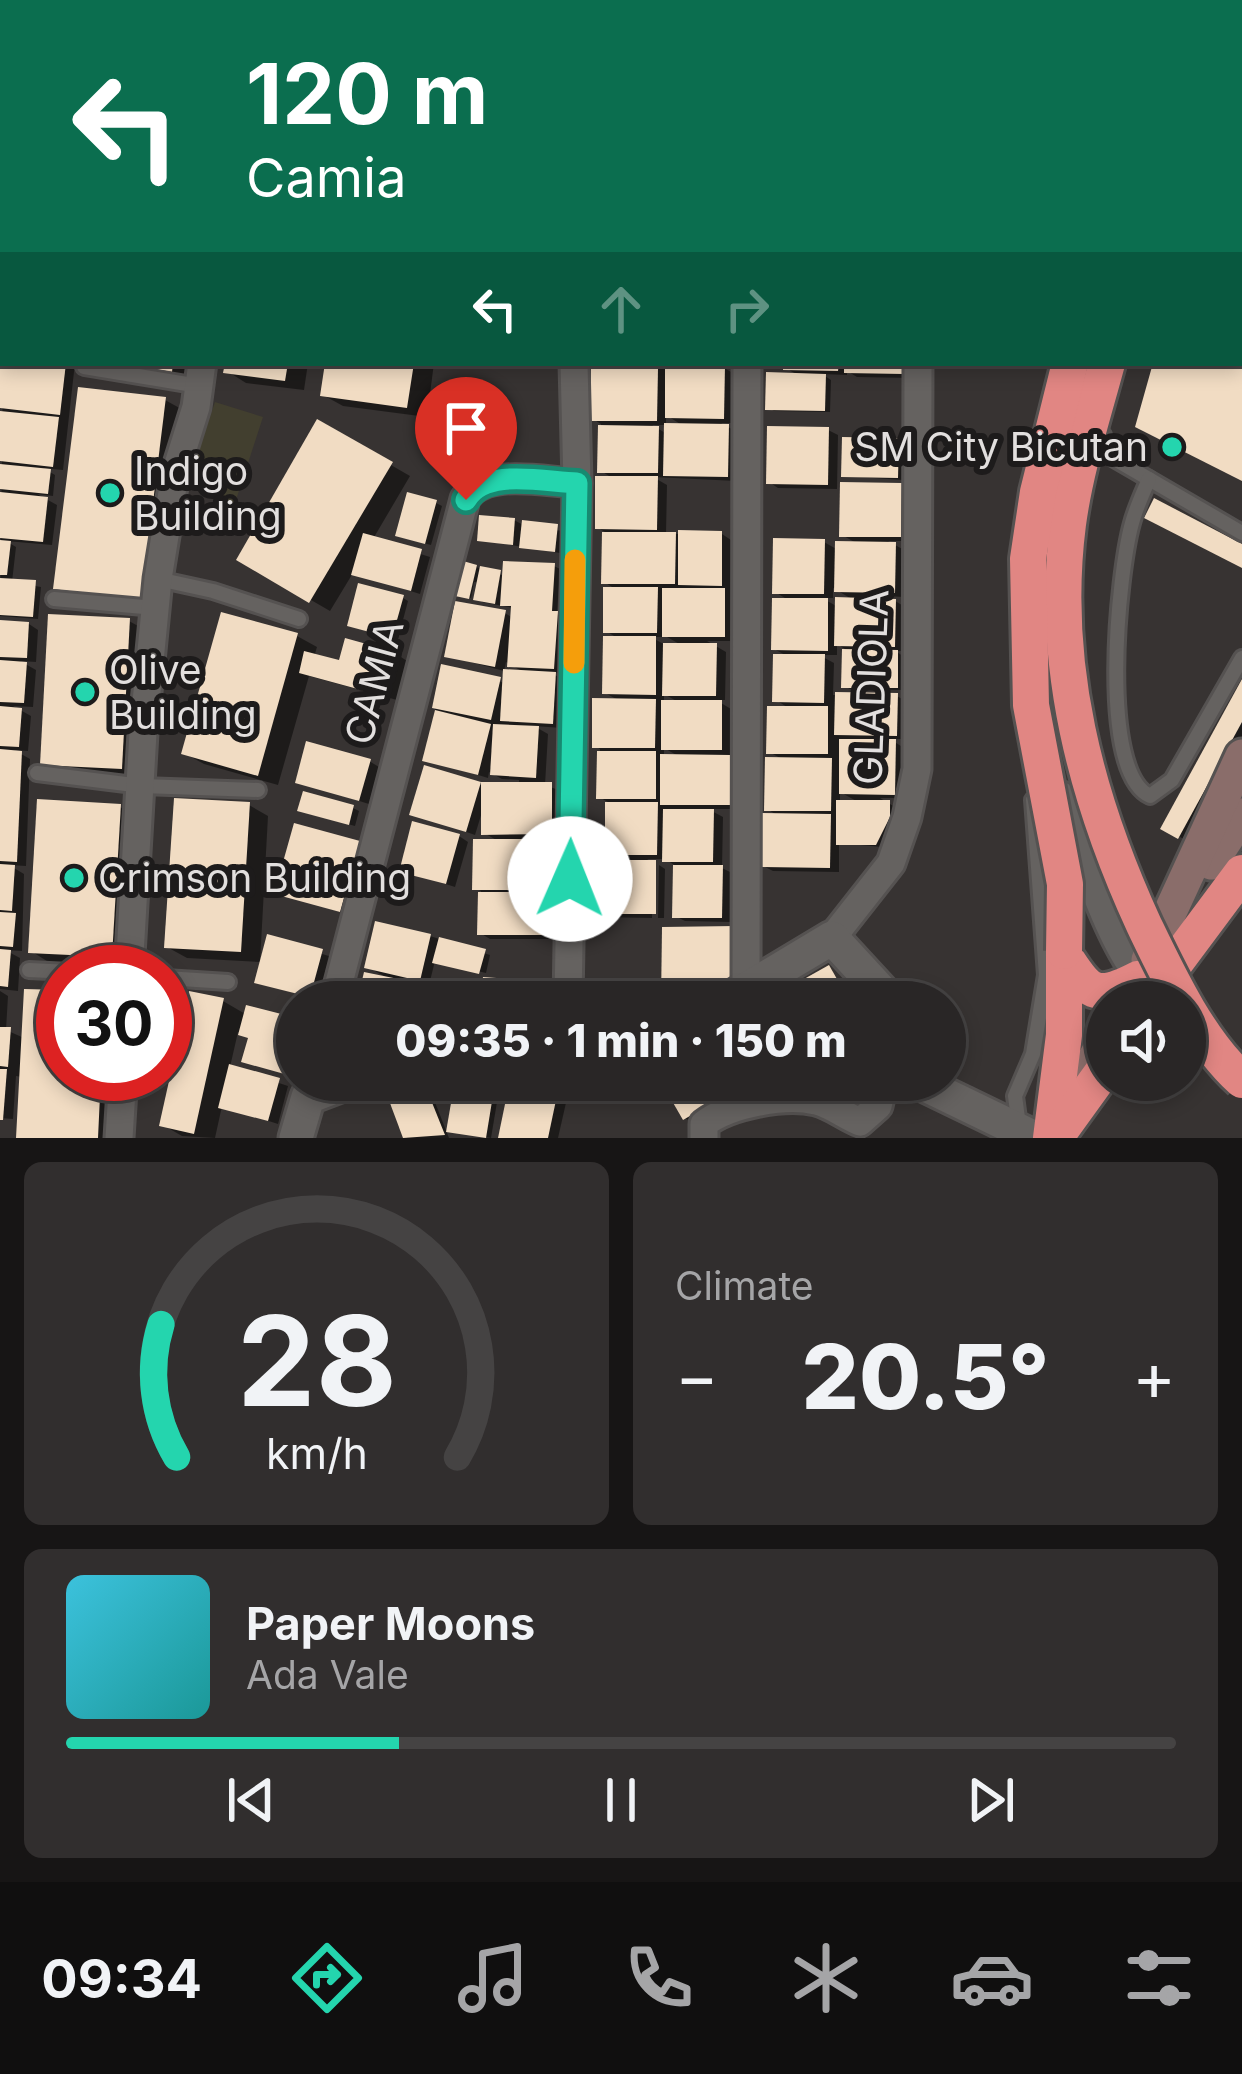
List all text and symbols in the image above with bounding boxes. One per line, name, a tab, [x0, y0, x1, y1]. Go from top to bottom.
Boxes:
text: 120 m	[246, 43, 488, 144]
icon: left	[48, 48, 204, 204]
text: Camia	[246, 145, 406, 210]
icon: left	[462, 276, 528, 342]
icon: ahead	[588, 276, 654, 342]
icon: right	[714, 276, 780, 342]
pin	[415, 377, 517, 500]
icon: arrive	[433, 395, 499, 461]
place label: SM City Bicutan	[854, 423, 1148, 470]
marker: SM City Bicutan	[1159, 434, 1185, 460]
place label: Indigo Building	[134, 447, 282, 539]
marker: Indigo Building	[97, 480, 123, 506]
street label: GLADIOLA	[844, 588, 897, 785]
street label: CAMIA	[334, 614, 413, 749]
place label: Olive Building	[109, 646, 257, 738]
marker: Olive Building	[72, 679, 98, 705]
position arrow	[507, 816, 633, 942]
place label: Crimson Building	[98, 854, 411, 901]
marker: Crimson Building	[61, 865, 87, 891]
speed limit sign: 30	[36, 945, 192, 1101]
map controls	[1086, 981, 1206, 1101]
button: sound	[1086, 981, 1206, 1101]
text: 09:35 · 1 min · 150 m	[395, 1013, 847, 1068]
text: Climate	[675, 1262, 814, 1309]
text: 28	[237, 1285, 396, 1436]
text: 20.5°	[802, 1322, 1049, 1431]
text: −	[675, 1336, 719, 1416]
text: +	[1132, 1336, 1176, 1416]
text: km/h	[266, 1426, 367, 1478]
text: Paper Moons	[246, 1596, 535, 1651]
text: Ada Vale	[246, 1651, 409, 1698]
icon: previous	[218, 1767, 284, 1833]
icon: pause	[588, 1767, 654, 1833]
icon: next	[958, 1767, 1024, 1833]
icon: directions	[285, 1936, 369, 2020]
icon: music	[451, 1936, 535, 2020]
icon: phone	[617, 1936, 701, 2020]
icon: climate	[784, 1936, 868, 2020]
icon: car	[950, 1936, 1034, 2020]
icon: filters	[1117, 1936, 1201, 2020]
text: 09:34	[41, 1946, 202, 2011]

